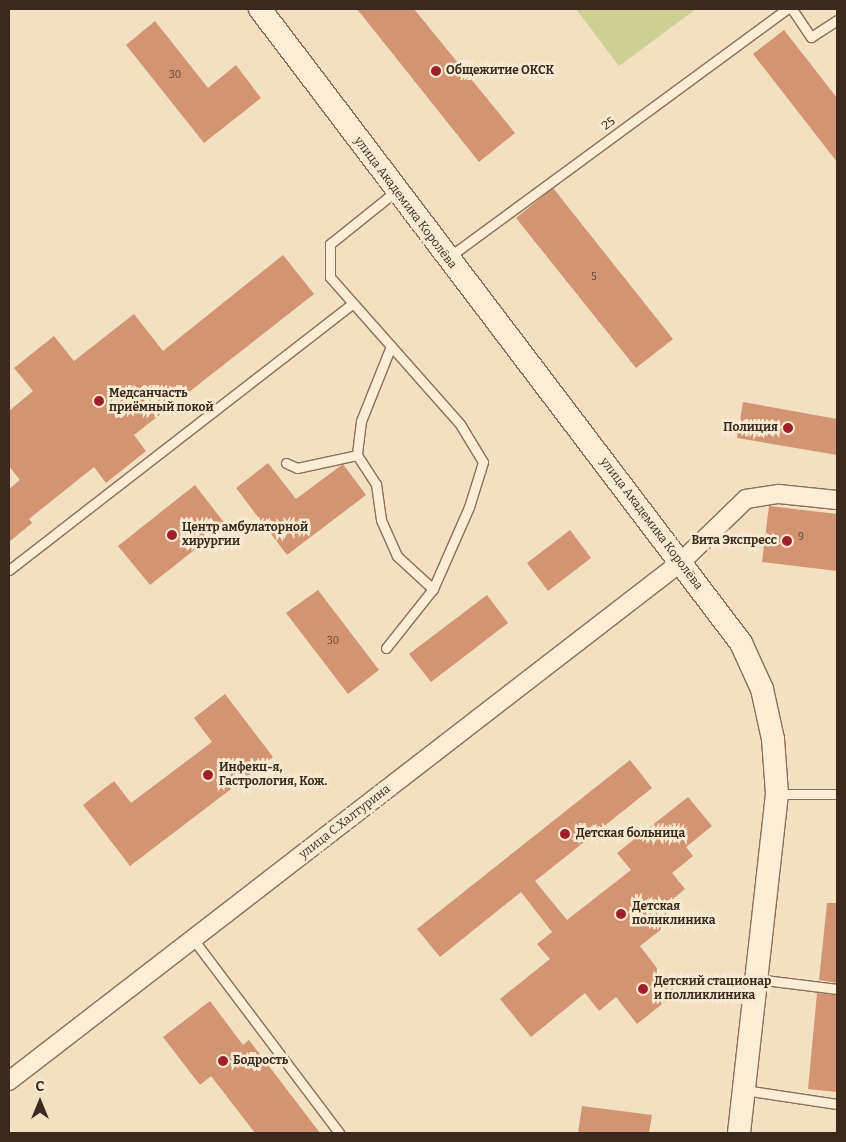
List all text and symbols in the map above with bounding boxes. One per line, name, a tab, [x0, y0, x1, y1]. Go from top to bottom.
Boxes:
place label: Общежитие ОКСК	[446, 64, 554, 78]
marker: Общежитие ОКСК	[430, 65, 442, 77]
house number: 30	[169, 70, 181, 82]
street label: 25	[600, 114, 618, 134]
street label: улица Академика Королёва	[351, 134, 459, 272]
house number: 5	[591, 272, 597, 284]
place label: Медсанчасть приёмный покой	[109, 387, 213, 415]
marker: Медсанчасть приёмный покой	[93, 395, 105, 407]
place label: Полиция	[723, 421, 778, 435]
marker: Полиция	[782, 422, 794, 434]
street label: улица Академика Королёва	[597, 455, 705, 593]
place label: Центр амбулаторной хирургии	[182, 521, 308, 549]
marker: Центр амбулаторной хирургии	[166, 529, 178, 541]
house number: 9	[798, 532, 804, 544]
place label: Вита Экспресс	[691, 534, 777, 548]
marker: Вита Экспресс	[781, 535, 793, 547]
house number: 30	[327, 636, 339, 648]
place label: Инфекц-я, Гастрология, Кож.	[219, 761, 327, 789]
marker: Инфекц-я, Гастрология, Кож.	[201, 768, 215, 782]
street label: улица С.Халтурина	[297, 782, 393, 862]
marker: Детская больница	[558, 827, 572, 841]
place label: Детская больница	[576, 827, 685, 841]
place label: Детская поликлиника	[632, 900, 715, 928]
marker: Детская поликлиника	[614, 907, 628, 921]
place label: Детский стационар и полликлиника	[654, 975, 771, 1003]
marker: Детский стационар и полликлиника	[636, 982, 650, 996]
place label: Бодрость	[233, 1054, 288, 1068]
marker: Бодрость	[217, 1055, 229, 1067]
north arrow	[15, 1077, 65, 1127]
text: С	[36, 1078, 44, 1095]

